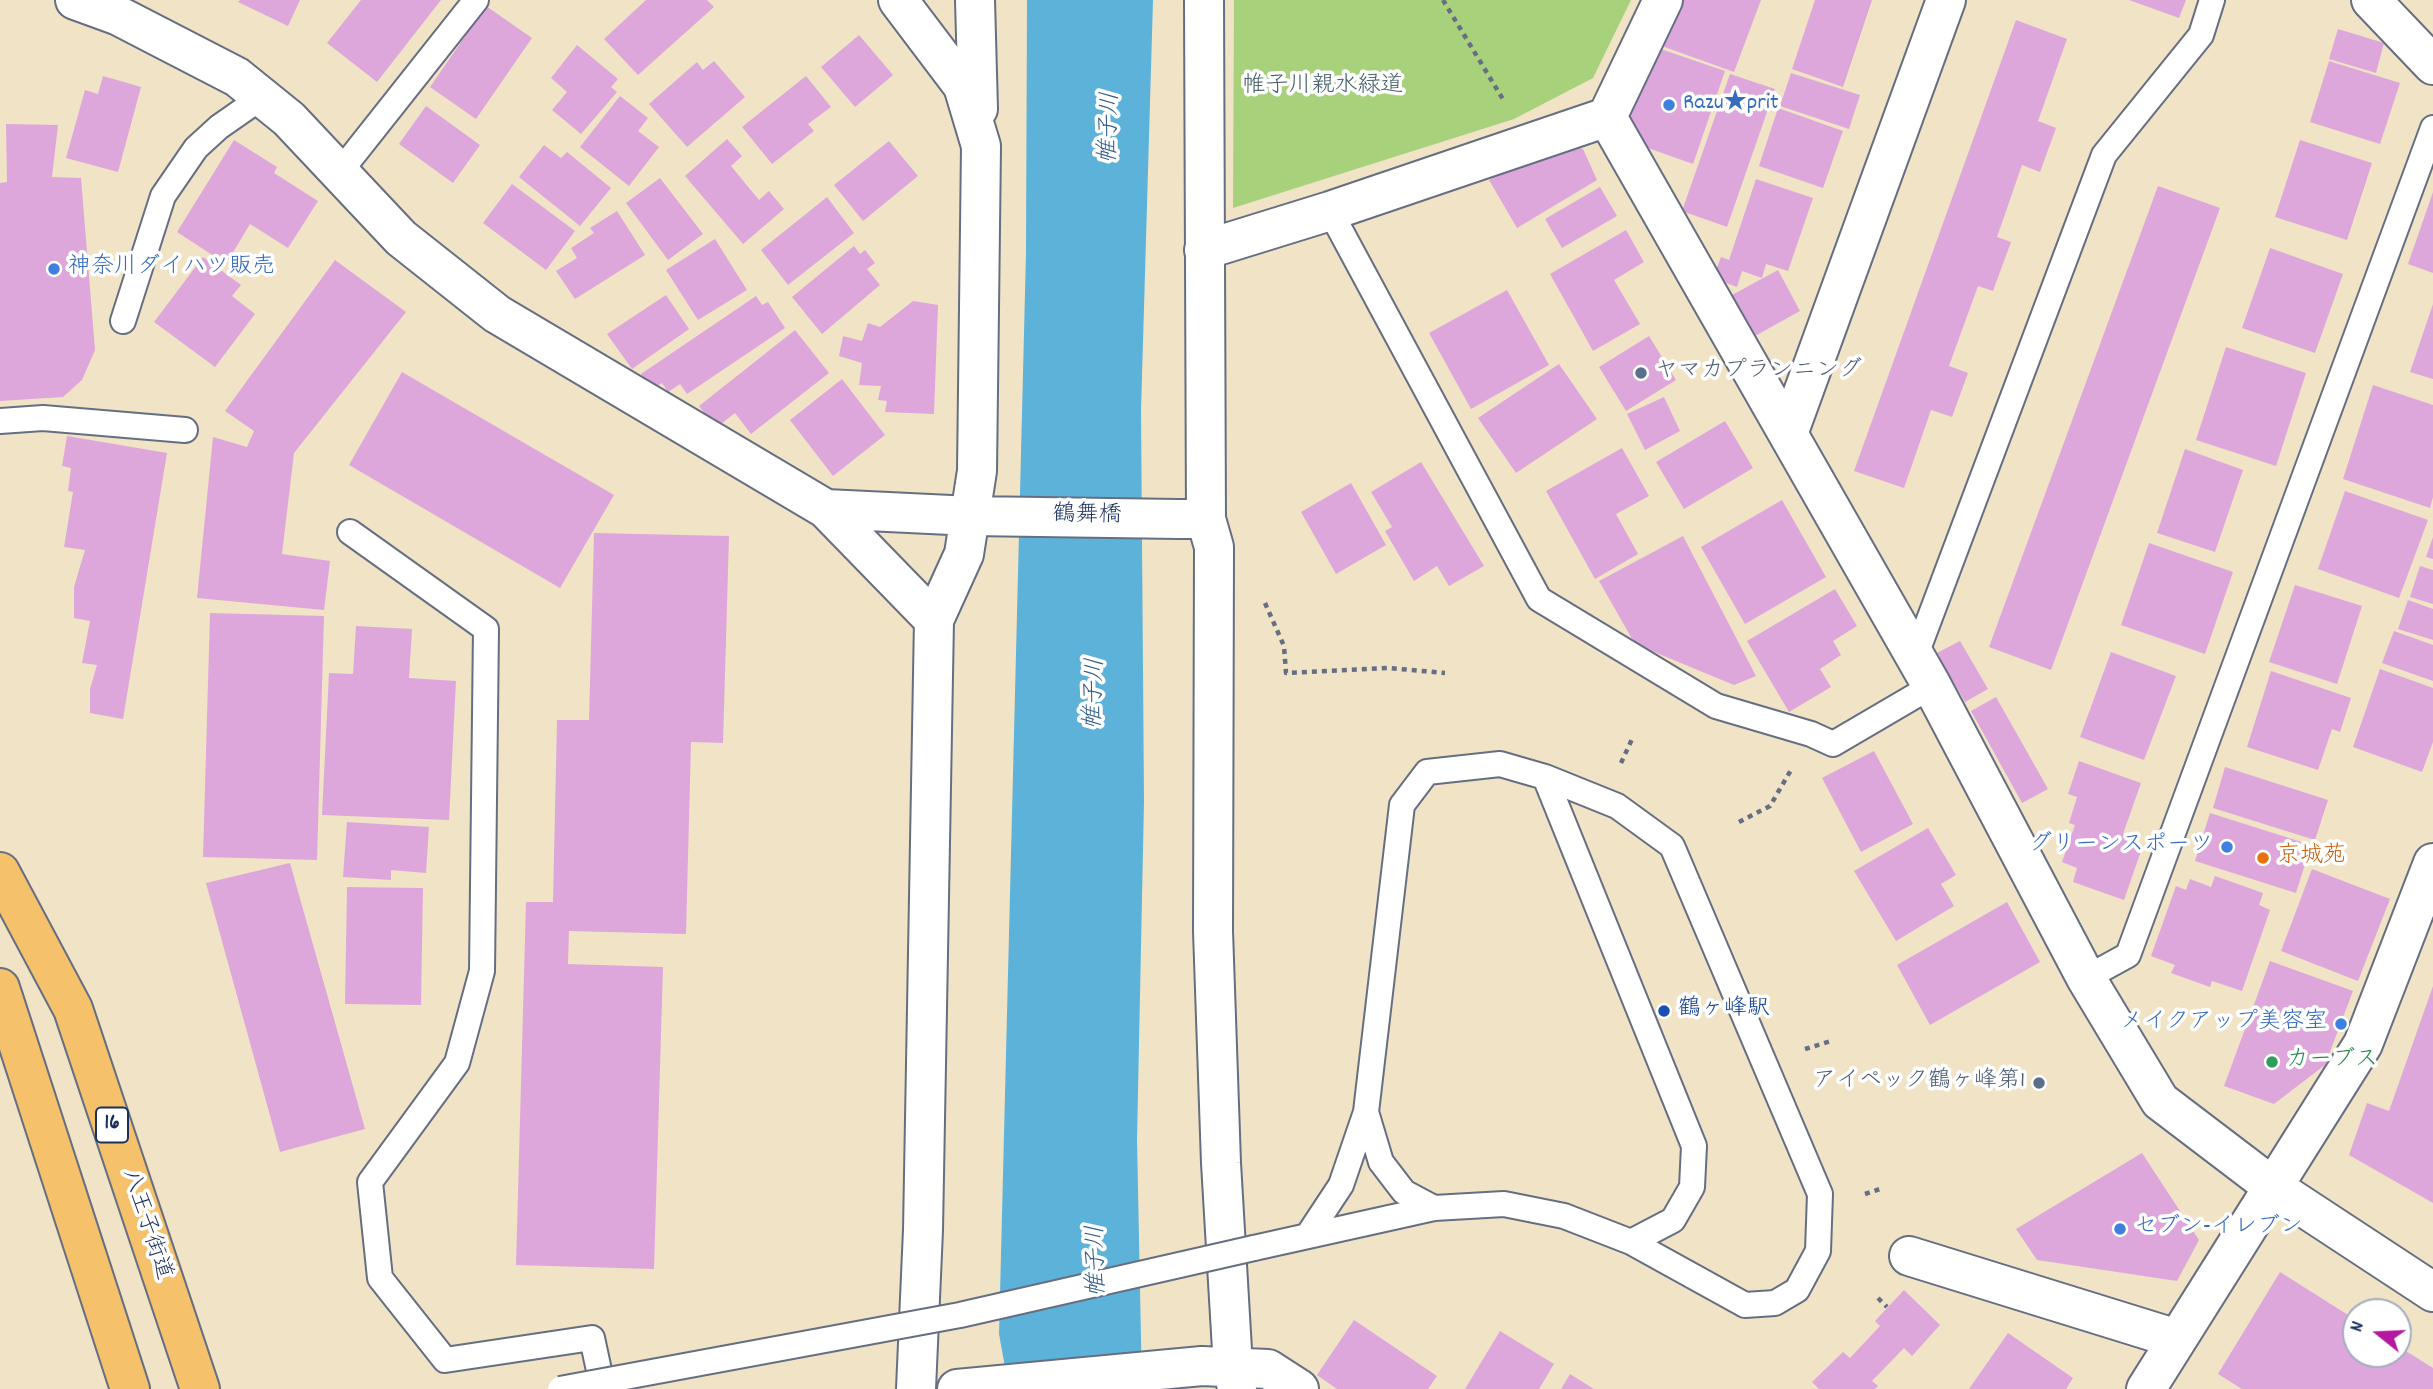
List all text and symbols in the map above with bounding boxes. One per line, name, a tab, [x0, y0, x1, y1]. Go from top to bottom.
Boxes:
park label: 帷子川親水緑道	[1243, 74, 1403, 102]
place label: Razu★prit	[1683, 91, 1778, 119]
water label: 帷子川	[1096, 92, 1128, 164]
marker: Razu★prit	[1661, 97, 1677, 113]
place label: 神奈川ダイハツ販売	[68, 255, 275, 283]
marker: 神奈川ダイハツ販売	[46, 261, 62, 277]
place label: ヤマカプランニング	[1655, 359, 1862, 387]
marker: ヤマカプランニング	[1633, 365, 1649, 381]
street label: 鶴舞橋	[1052, 503, 1122, 531]
water label: 帷子川	[1081, 658, 1113, 730]
place label: グリーンスポーツ	[2029, 833, 2213, 861]
marker: グリーンスポーツ	[2219, 839, 2235, 855]
place label: 京城苑	[2277, 844, 2346, 872]
marker: 京城苑	[2255, 850, 2271, 866]
place label: 鶴ヶ峰駅	[1678, 997, 1770, 1025]
marker: 鶴ヶ峰駅	[1656, 1003, 1672, 1019]
place label: メイクアップ美容室	[2120, 1010, 2327, 1038]
marker: メイクアップ美容室	[2333, 1016, 2349, 1032]
place label: カーブス	[2286, 1048, 2378, 1076]
marker: カーブス	[2264, 1054, 2280, 1070]
place label: アイペック鶴ヶ峰第1	[1813, 1069, 2025, 1097]
marker: アイペック鶴ヶ峰第1	[2031, 1075, 2047, 1091]
road number: 16	[96, 1108, 128, 1142]
street label: 八王子街道	[114, 1166, 176, 1284]
place label: セブン-イレブン	[2134, 1215, 2303, 1243]
marker: セブン-イレブン	[2112, 1221, 2128, 1237]
water label: 帷子川	[1084, 1225, 1114, 1297]
north arrow	[2342, 1298, 2412, 1368]
text: N	[2344, 1318, 2373, 1336]

